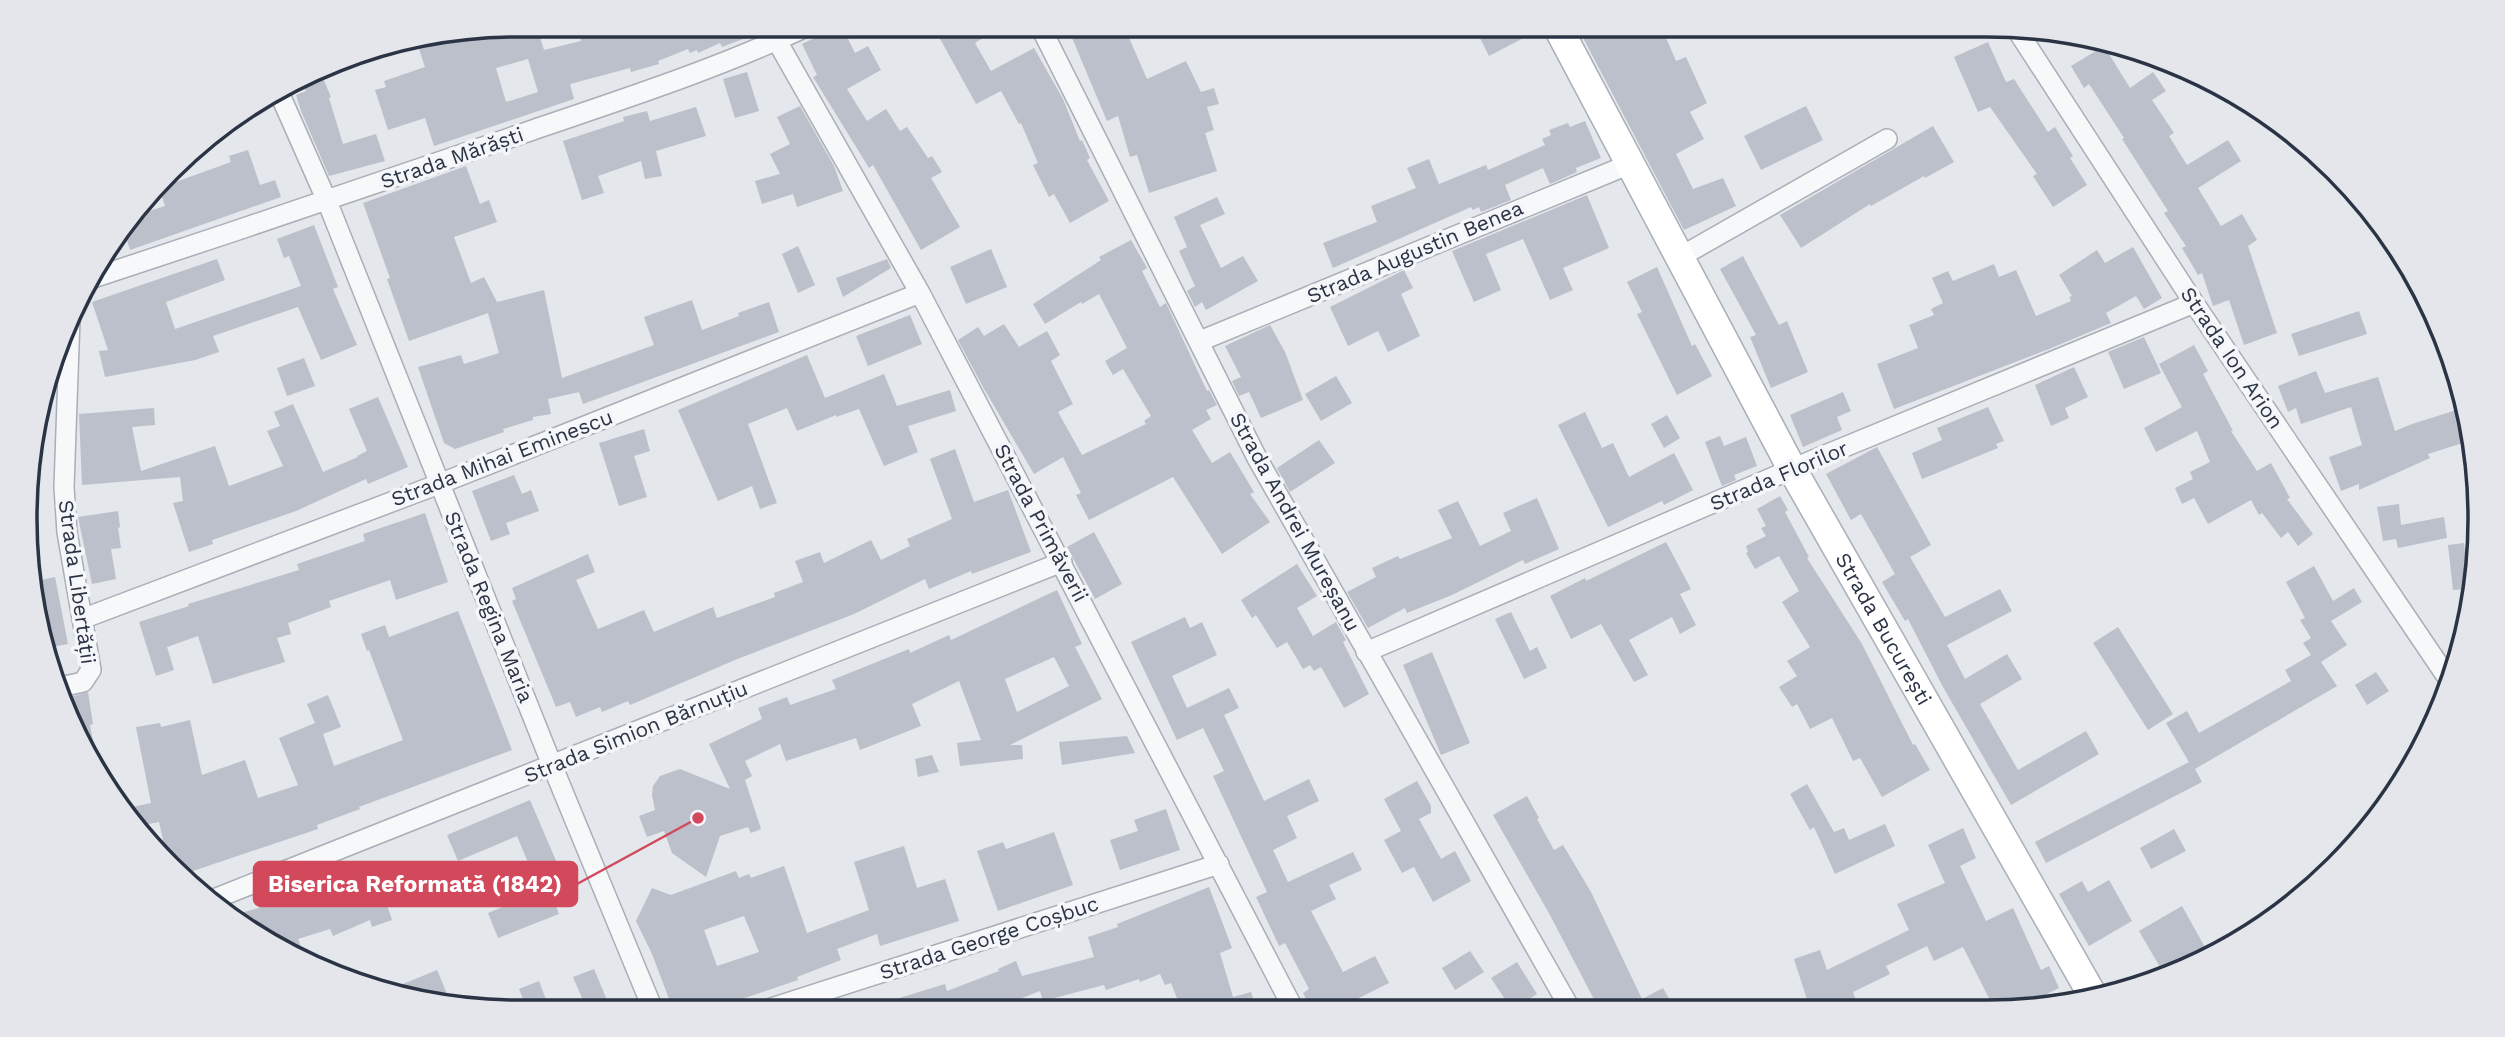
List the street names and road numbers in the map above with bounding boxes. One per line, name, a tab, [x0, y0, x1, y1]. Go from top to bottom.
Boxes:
street label: Strada Mărăști	[377, 121, 527, 194]
street label: Strada Augustin Benea	[1303, 195, 1527, 308]
street label: Strada Ion Arion	[2176, 282, 2289, 433]
street label: Strada Mihai Eminescu	[388, 404, 616, 511]
street label: Strada Andrei Mureșanu	[1225, 408, 1366, 636]
street label: Strada Florilor	[1706, 435, 1852, 516]
street label: Strada Primăverii	[989, 439, 1094, 606]
street label: Strada Libertății	[54, 498, 101, 666]
street label: Strada Regina Maria	[440, 508, 539, 706]
street label: Strada București	[1830, 548, 1937, 709]
street label: Strada Simion Bărnuțiu	[520, 675, 751, 788]
street label: Strada George Coșbuc	[876, 890, 1101, 985]

